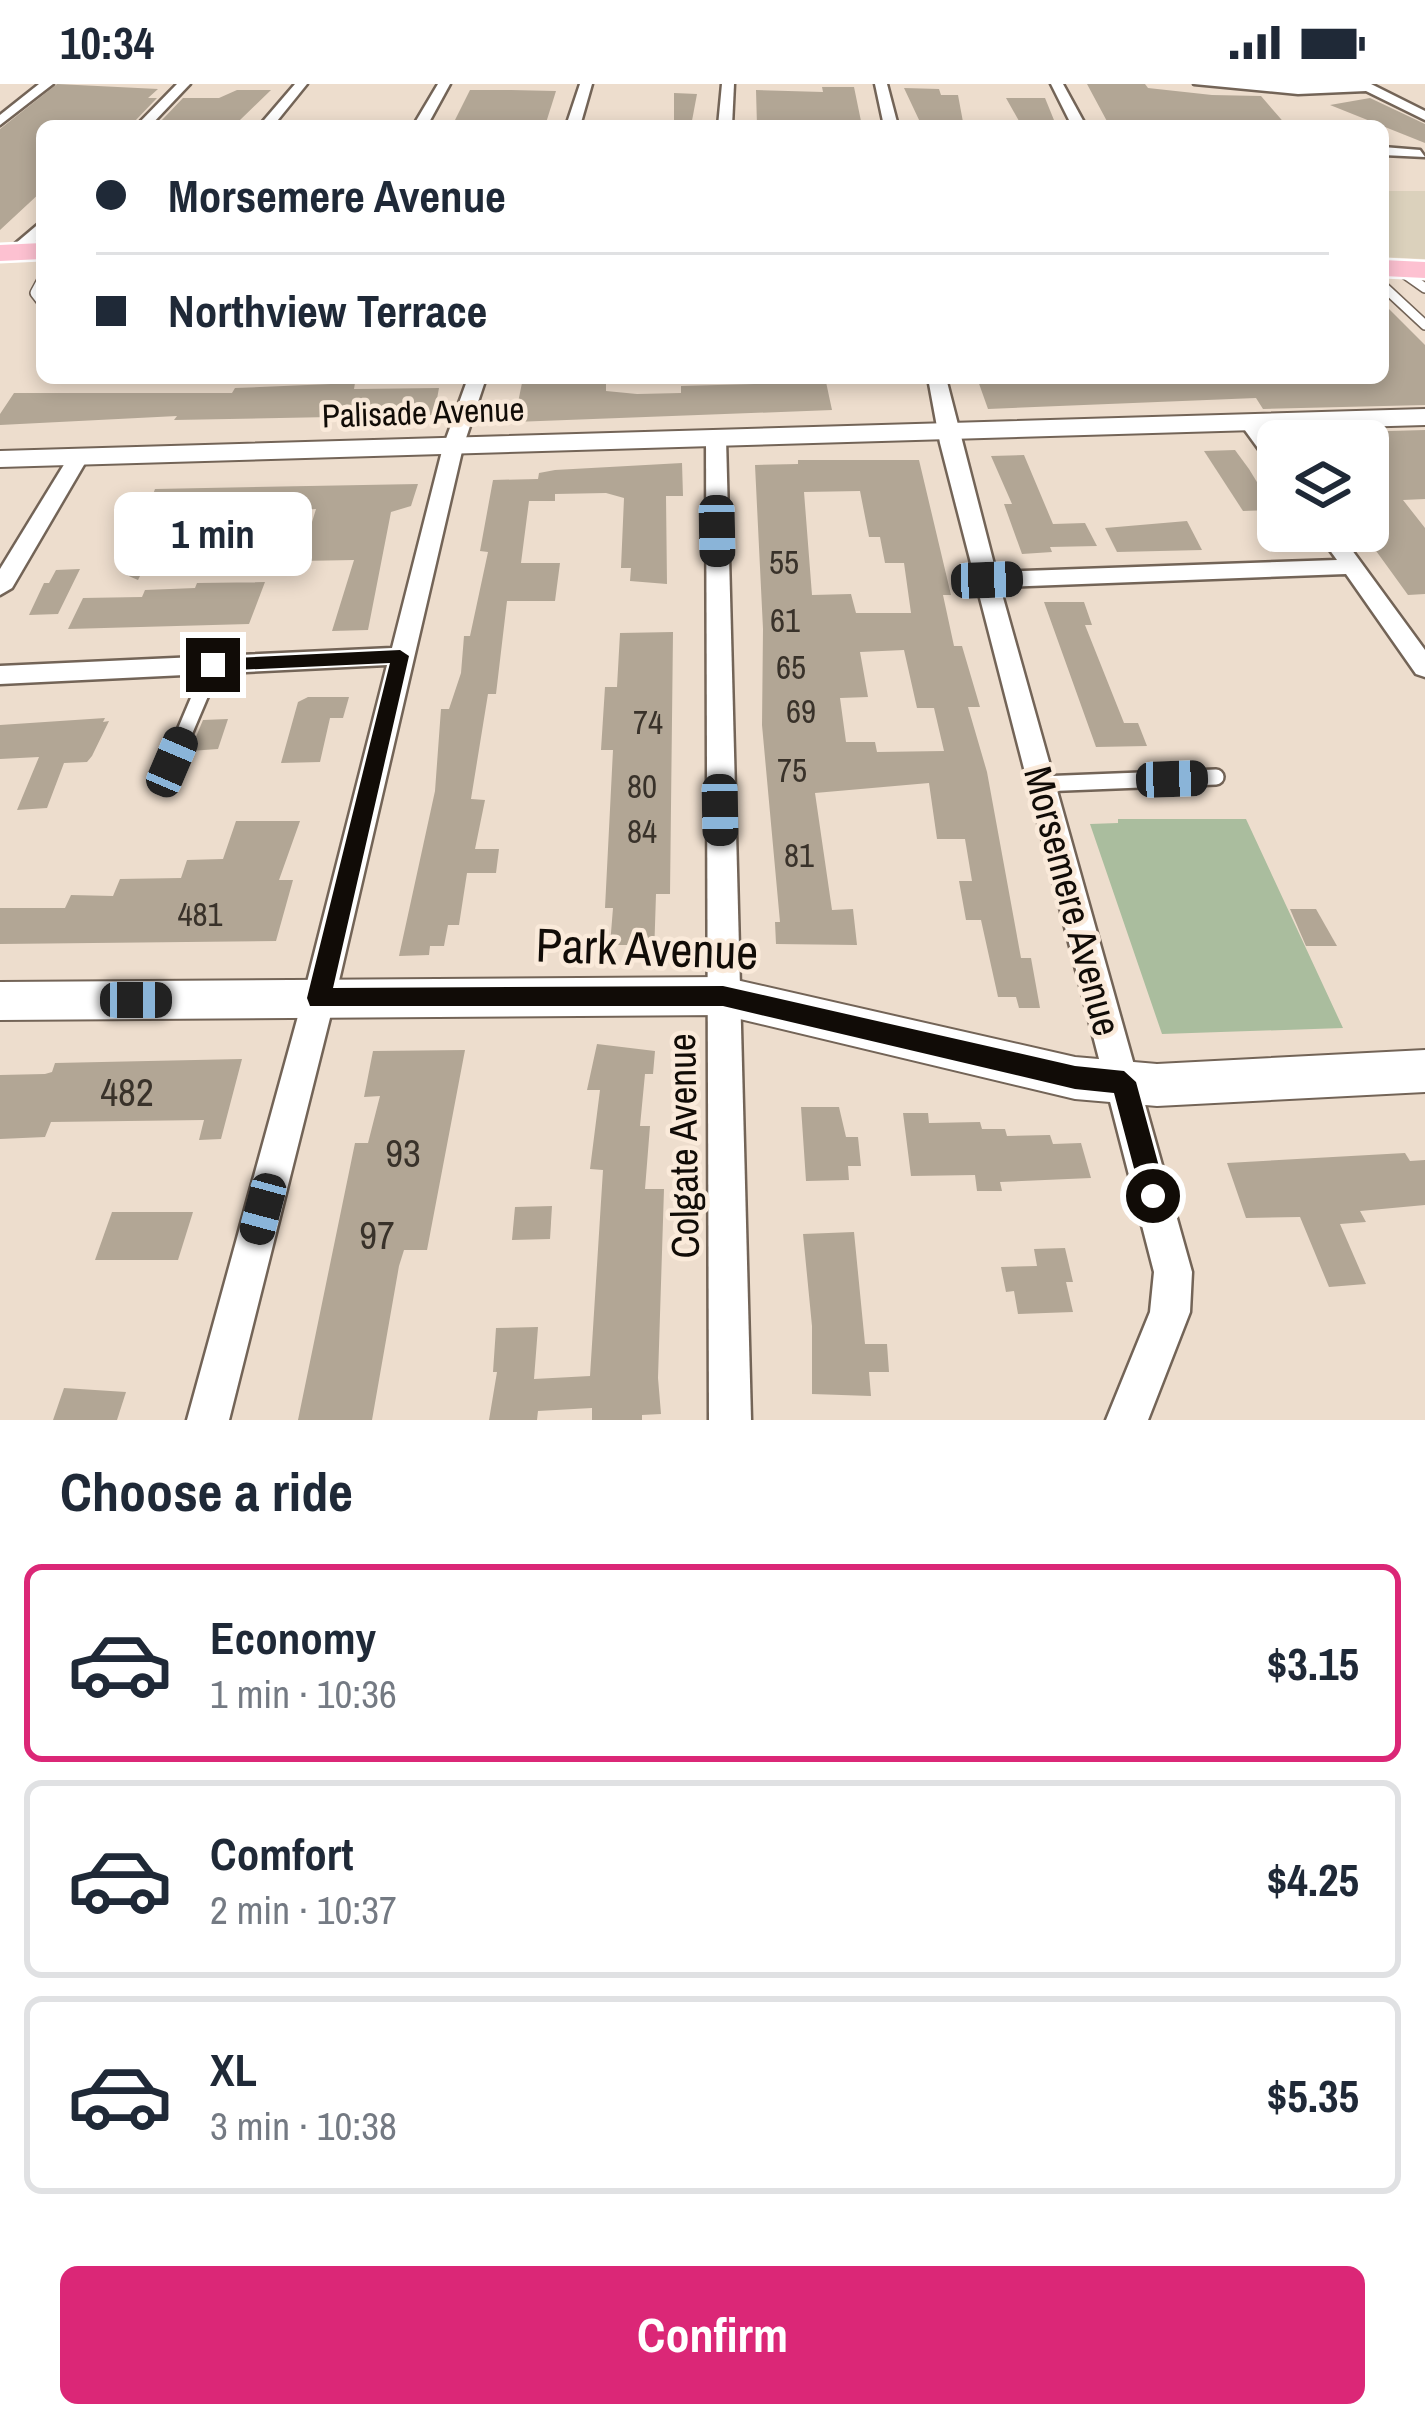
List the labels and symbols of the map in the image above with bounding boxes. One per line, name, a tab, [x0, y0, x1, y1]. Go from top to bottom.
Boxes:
street label: Palisade Avenue	[321, 386, 525, 438]
callout: 1 min	[114, 491, 312, 575]
car	[698, 495, 736, 567]
house number: 55	[769, 540, 799, 584]
car	[950, 561, 1024, 599]
house number: 61	[770, 598, 800, 642]
route end	[186, 638, 240, 692]
house number: 65	[776, 645, 806, 689]
house number: 69	[786, 689, 816, 733]
house number: 74	[633, 700, 663, 744]
car	[141, 722, 203, 802]
house number: 75	[777, 748, 807, 792]
car	[1135, 760, 1209, 798]
street label: Morsemere Avenue	[1012, 761, 1134, 1041]
house number: 80	[627, 764, 657, 808]
car	[701, 774, 739, 846]
house number: 84	[627, 809, 657, 853]
house number: 81	[784, 833, 814, 877]
house number: 481	[177, 892, 223, 936]
street label: Park Avenue	[535, 912, 759, 984]
car	[100, 982, 172, 1018]
street label: Colgate Avenue	[655, 1033, 711, 1259]
house number: 482	[100, 1066, 154, 1118]
house number: 93	[385, 1127, 421, 1179]
route start	[1126, 1169, 1180, 1223]
car	[236, 1170, 290, 1248]
house number: 97	[359, 1209, 395, 1261]

